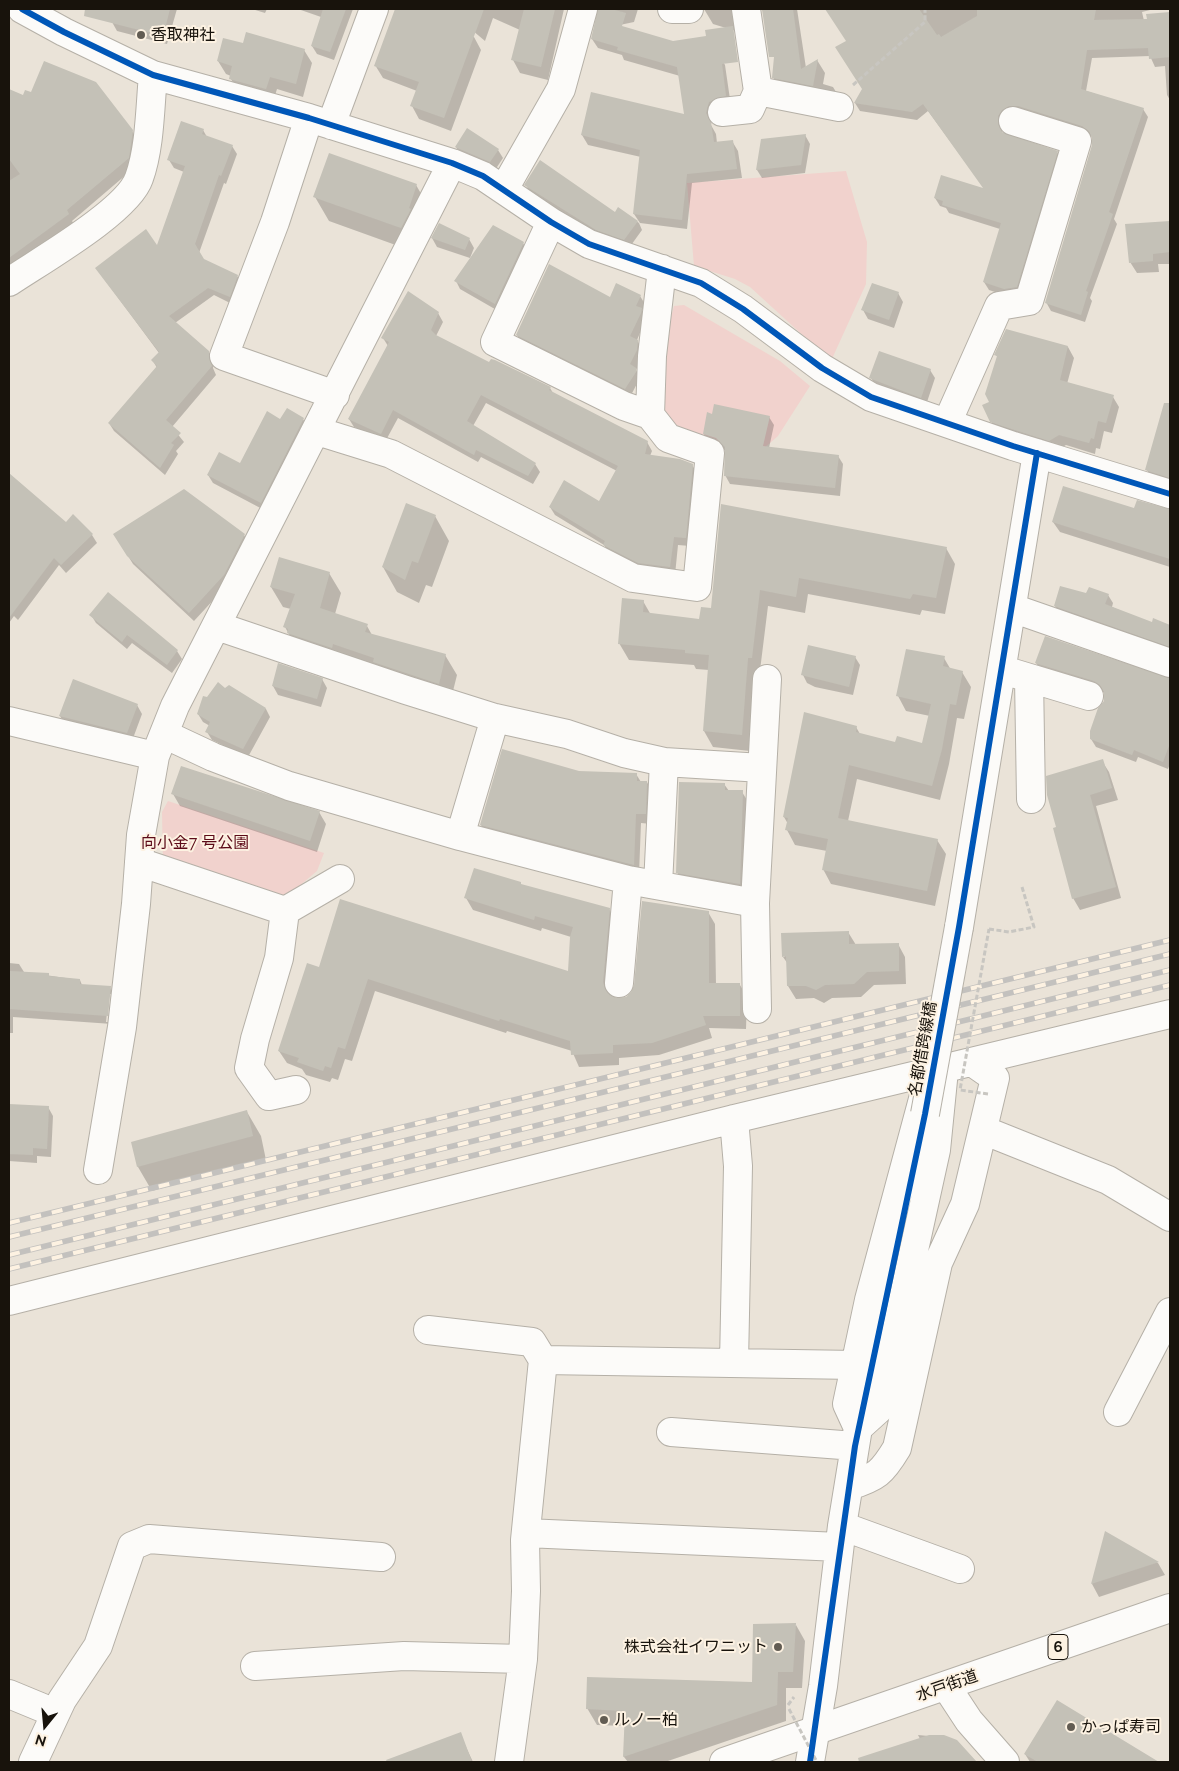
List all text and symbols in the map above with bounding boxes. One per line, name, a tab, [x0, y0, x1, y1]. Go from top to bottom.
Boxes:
place label: 香取神社	[151, 25, 215, 45]
marker: 香取神社	[135, 29, 147, 41]
park label: 向小金7 号公園	[141, 833, 249, 853]
street label: 名都借跨線橋	[905, 1000, 941, 1098]
road number: 6	[1048, 1634, 1068, 1660]
place label: 株式会社イワニット	[624, 1637, 768, 1657]
marker: 株式会社イワニット	[772, 1641, 784, 1653]
street label: 水戸街道	[914, 1667, 980, 1705]
north arrow	[20, 1701, 70, 1751]
place label: ルノー柏	[614, 1710, 678, 1730]
marker: ルノー柏	[598, 1714, 610, 1726]
place label: かっぱ寿司	[1081, 1717, 1161, 1737]
marker: かっぱ寿司	[1065, 1721, 1077, 1733]
text: N	[33, 1731, 48, 1750]

